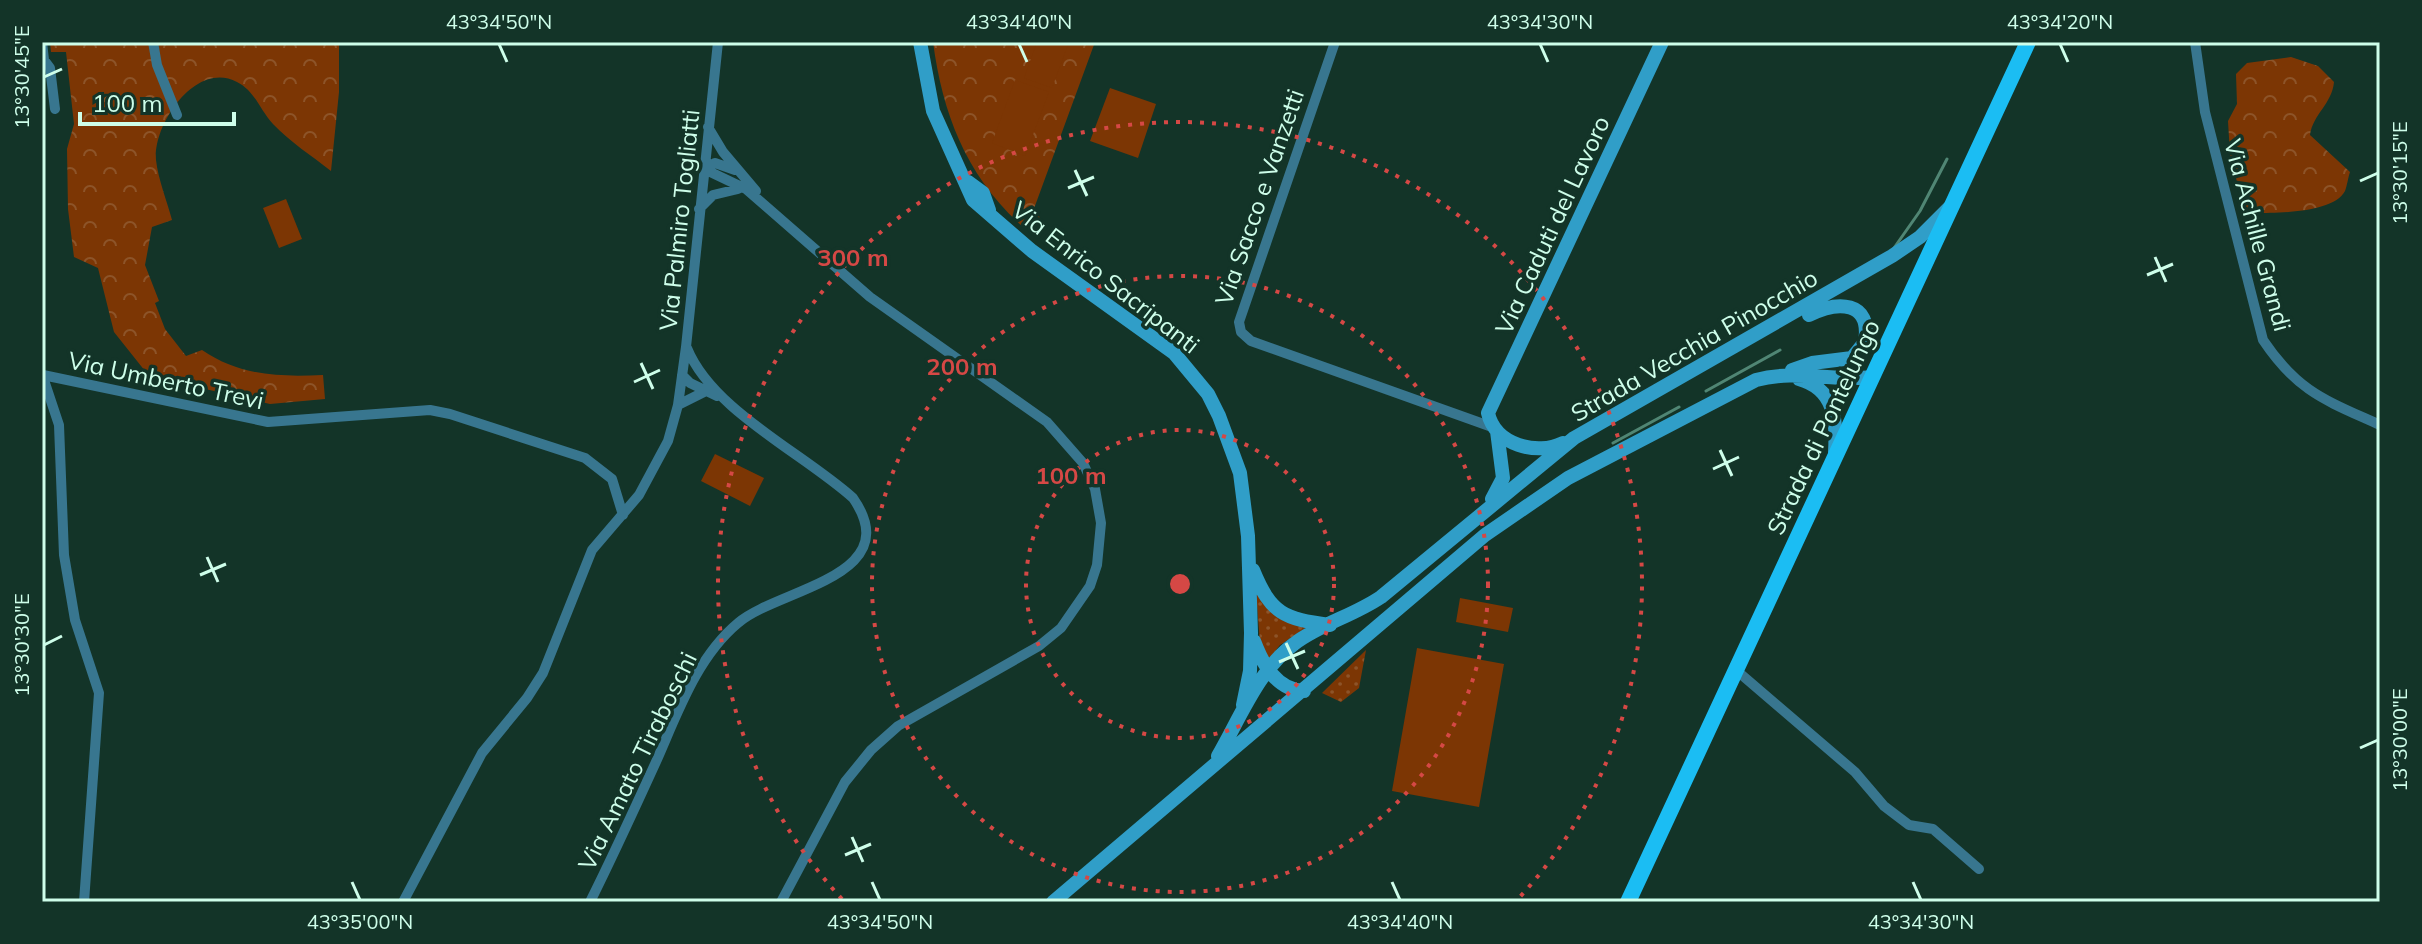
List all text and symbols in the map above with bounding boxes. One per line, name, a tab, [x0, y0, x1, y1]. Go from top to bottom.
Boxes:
text: 43°34'50"N	[446, 9, 552, 34]
text: 43°34'40"N	[966, 9, 1072, 34]
text: 43°34'30"N	[1487, 9, 1593, 34]
text: 43°34'20"N	[2007, 9, 2113, 34]
text: 13°30'45"E	[9, 25, 34, 129]
scale bar	[80, 76, 234, 126]
street label: Via Sacco e Vanzetti	[1208, 85, 1310, 309]
text: 100 m	[92, 88, 163, 118]
street label: Via Palmiro Togliatti	[652, 108, 706, 332]
street label: Via Caduti del Lavoro	[1488, 111, 1616, 339]
text: 13°30'15"E	[2387, 121, 2412, 225]
street label: Via Achille Grandi	[2218, 136, 2298, 334]
street label: Via Enrico Sacripanti	[1006, 194, 1206, 360]
text: 300 m	[817, 242, 889, 272]
street label: Strada Vecchia Pinocchio	[1565, 262, 1823, 428]
street label: Strada di Pontelungo	[1760, 315, 1886, 539]
street label: Via Umberto Trevi	[65, 345, 267, 415]
text: 200 m	[926, 351, 998, 381]
text: 100 m	[1035, 460, 1107, 490]
centre of rings	[1166, 570, 1194, 598]
text: 13°30'30"E	[9, 593, 34, 697]
street label: Via Amato Tiraboschi	[571, 647, 703, 875]
text: 13°30'00"E	[2387, 688, 2412, 792]
text: 43°35'00"N	[307, 909, 413, 934]
text: 43°34'50"N	[827, 909, 933, 934]
text: 43°34'40"N	[1347, 909, 1453, 934]
text: 43°34'30"N	[1868, 909, 1974, 934]

